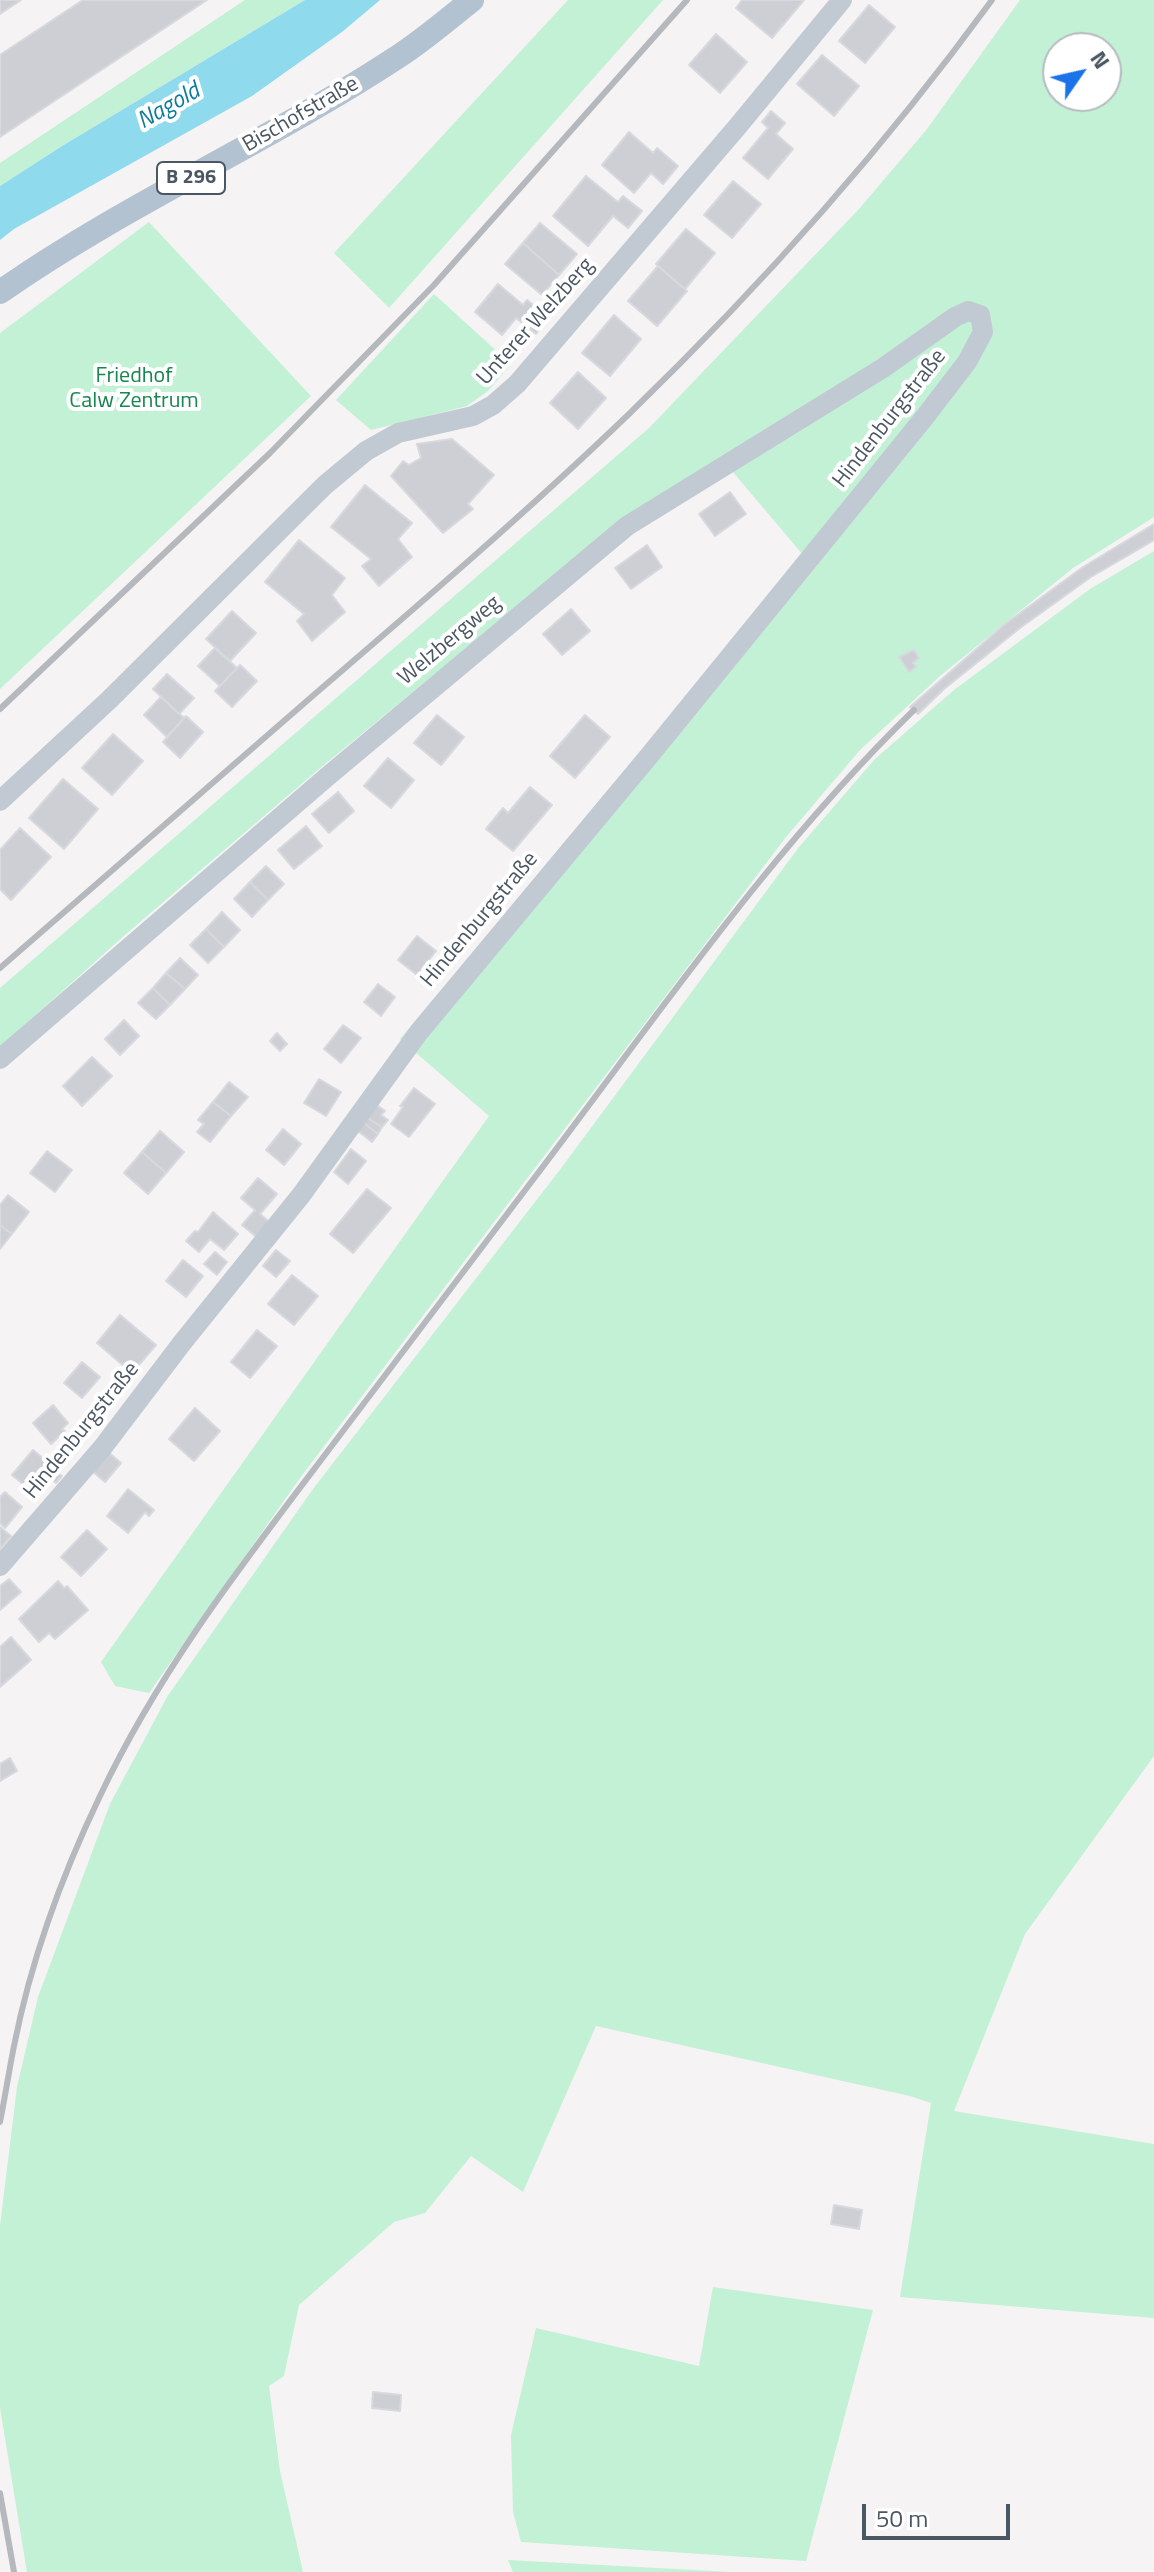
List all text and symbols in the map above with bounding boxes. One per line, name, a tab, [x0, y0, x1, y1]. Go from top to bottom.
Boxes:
north arrow	[1042, 32, 1122, 112]
text: N	[1082, 44, 1119, 76]
street label: Bischofstraße	[238, 71, 364, 159]
water label: Nagold	[133, 78, 205, 136]
road number: B 296	[157, 162, 225, 194]
street label: Unterer Welzberg	[472, 253, 600, 391]
street label: Hindenburgstraße	[828, 345, 952, 493]
park label: Friedhof Calw Zentrum	[69, 364, 199, 416]
street label: Welzbergweg	[393, 590, 507, 692]
street label: Hindenburgstraße	[416, 847, 544, 993]
street label: Hindenburgstraße	[19, 1357, 145, 1505]
scale bar	[866, 2488, 1014, 2538]
text: 50 m	[876, 2500, 928, 2536]

